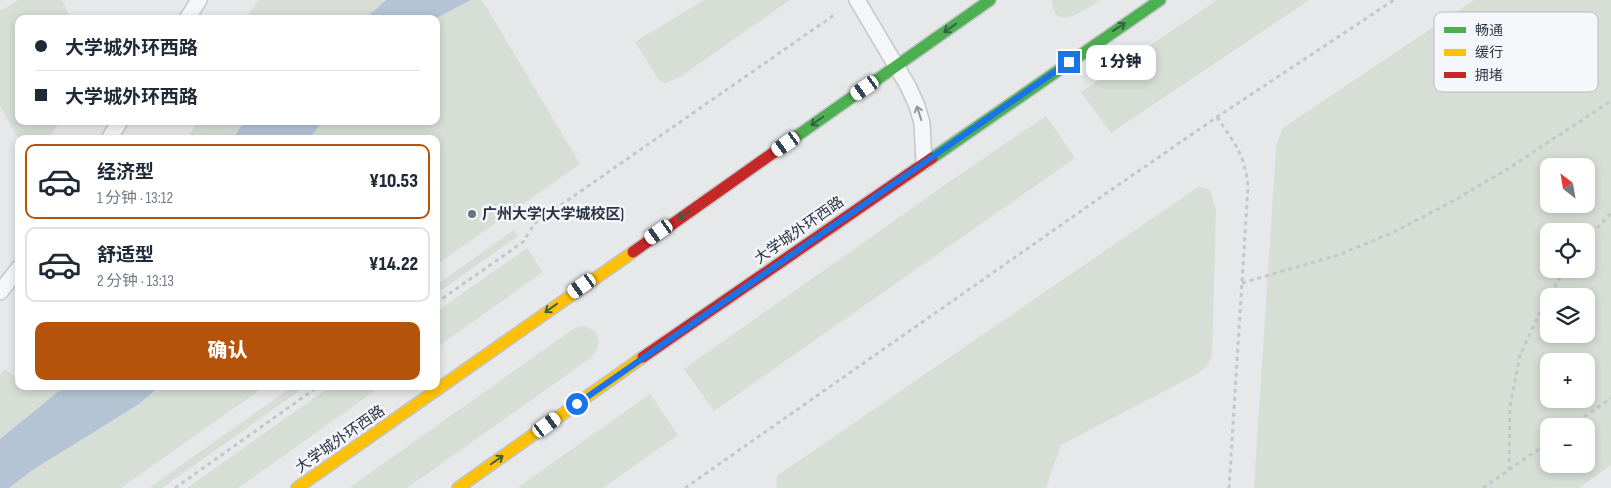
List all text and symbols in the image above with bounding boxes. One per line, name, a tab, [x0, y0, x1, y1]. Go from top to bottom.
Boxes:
legend	[1434, 12, 1598, 92]
one-way arrow	[1112, 22, 1126, 32]
text: 畅通	[1475, 22, 1503, 39]
one-way arrow	[943, 23, 957, 33]
text: 大学城外环西路	[65, 37, 198, 60]
callout: 1 分钟	[1086, 44, 1156, 80]
text: 缓行	[1475, 44, 1503, 61]
route end	[1058, 51, 1080, 73]
text: 1 分钟	[1100, 53, 1142, 72]
text: 拥堵	[1475, 67, 1503, 84]
car	[848, 73, 881, 103]
text: 大学城外环西路	[65, 86, 198, 109]
one-way arrow	[914, 106, 924, 122]
one-way arrow	[810, 116, 824, 126]
car	[769, 129, 802, 159]
north arrow	[1540, 158, 1595, 212]
map controls	[1540, 158, 1595, 473]
icon: car	[37, 159, 82, 204]
text: 经济型	[97, 161, 154, 184]
text: ¥10.53	[369, 170, 418, 193]
text: 1 分钟 · 13:12	[97, 189, 173, 208]
street label: 大学城外环西路	[751, 193, 848, 268]
place label: 广州大学(大学城校区)	[482, 205, 624, 224]
marker: 广州大学(大学城校区)	[466, 208, 478, 220]
one-way arrow	[677, 210, 691, 220]
car	[642, 217, 675, 247]
button: locate	[1540, 223, 1595, 278]
icon: car	[37, 242, 82, 287]
text: 舒适型	[97, 244, 154, 267]
text: ¥14.22	[369, 253, 418, 276]
car	[565, 271, 598, 301]
text: 2 分钟 · 13:13	[97, 272, 174, 291]
button: layers	[1540, 288, 1595, 343]
one-way arrow	[544, 303, 558, 313]
button: 确认	[35, 322, 420, 380]
button: +	[1540, 353, 1595, 408]
route start	[566, 393, 588, 415]
street label: 大学城外环西路	[292, 402, 389, 477]
car	[530, 410, 563, 440]
button: −	[1540, 418, 1595, 473]
one-way arrow	[490, 455, 504, 465]

